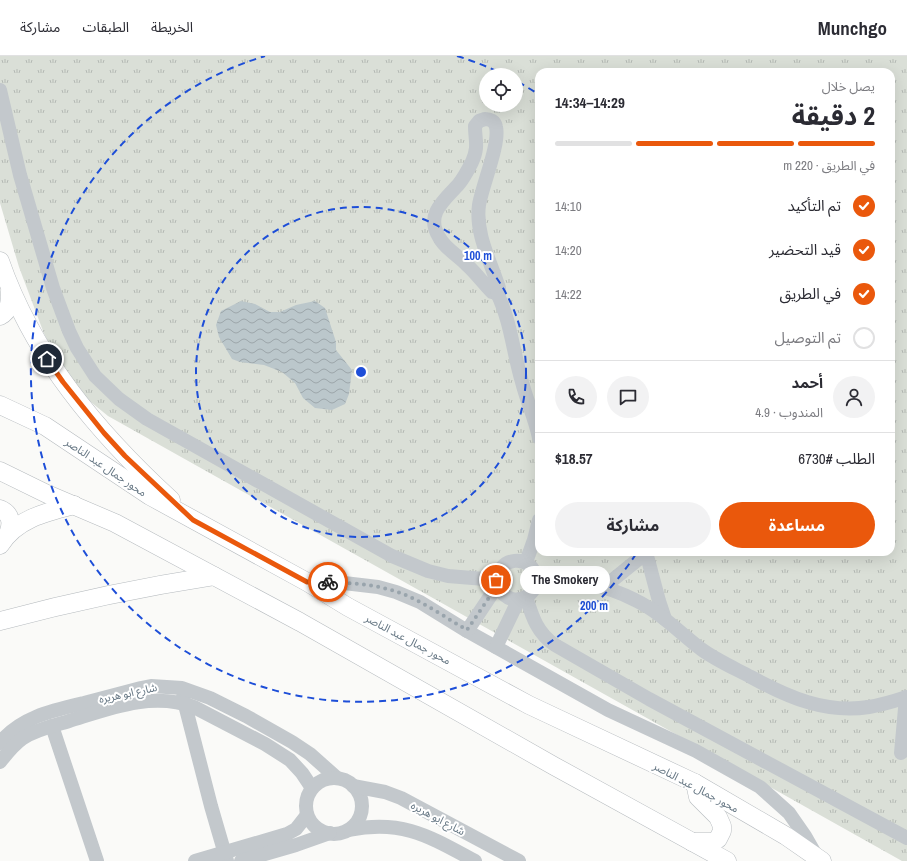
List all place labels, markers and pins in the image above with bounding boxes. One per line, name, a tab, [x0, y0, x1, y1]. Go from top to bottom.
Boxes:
pin	[30, 342, 64, 376]
centre of rings	[354, 365, 368, 379]
pin	[479, 563, 513, 597]
callout: The Smokery	[520, 566, 610, 594]

